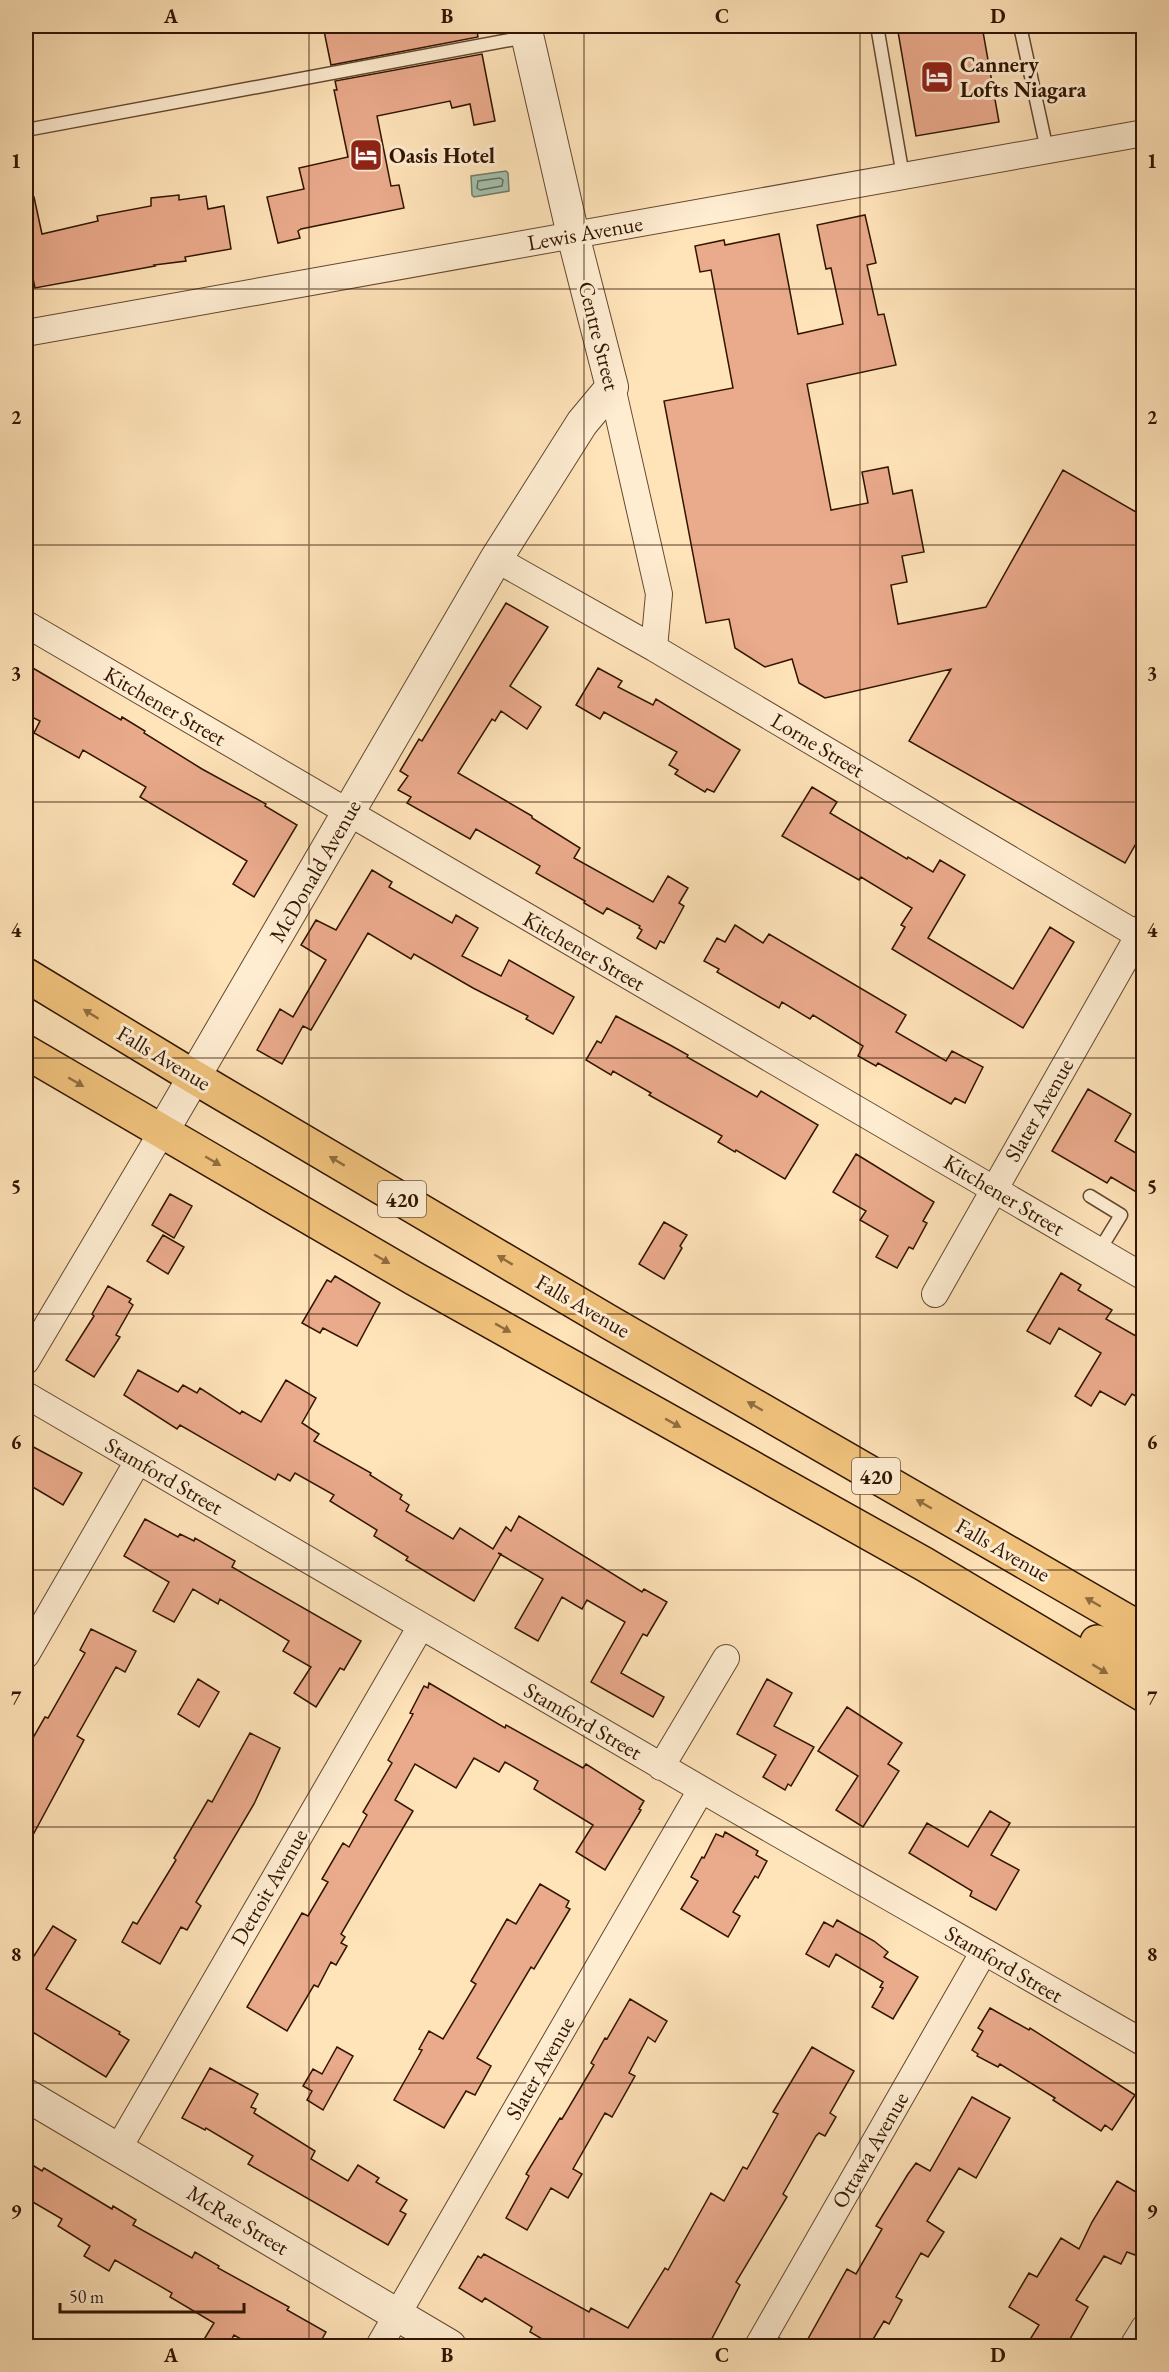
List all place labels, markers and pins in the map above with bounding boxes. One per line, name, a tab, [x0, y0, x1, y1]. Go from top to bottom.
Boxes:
place label: Cannery Lofts Niagara	[960, 50, 1087, 104]
hotel icon: Cannery Lofts Niagara	[919, 59, 955, 95]
hotel icon: Oasis Hotel	[348, 137, 384, 173]
place label: Oasis Hotel	[389, 141, 495, 170]

